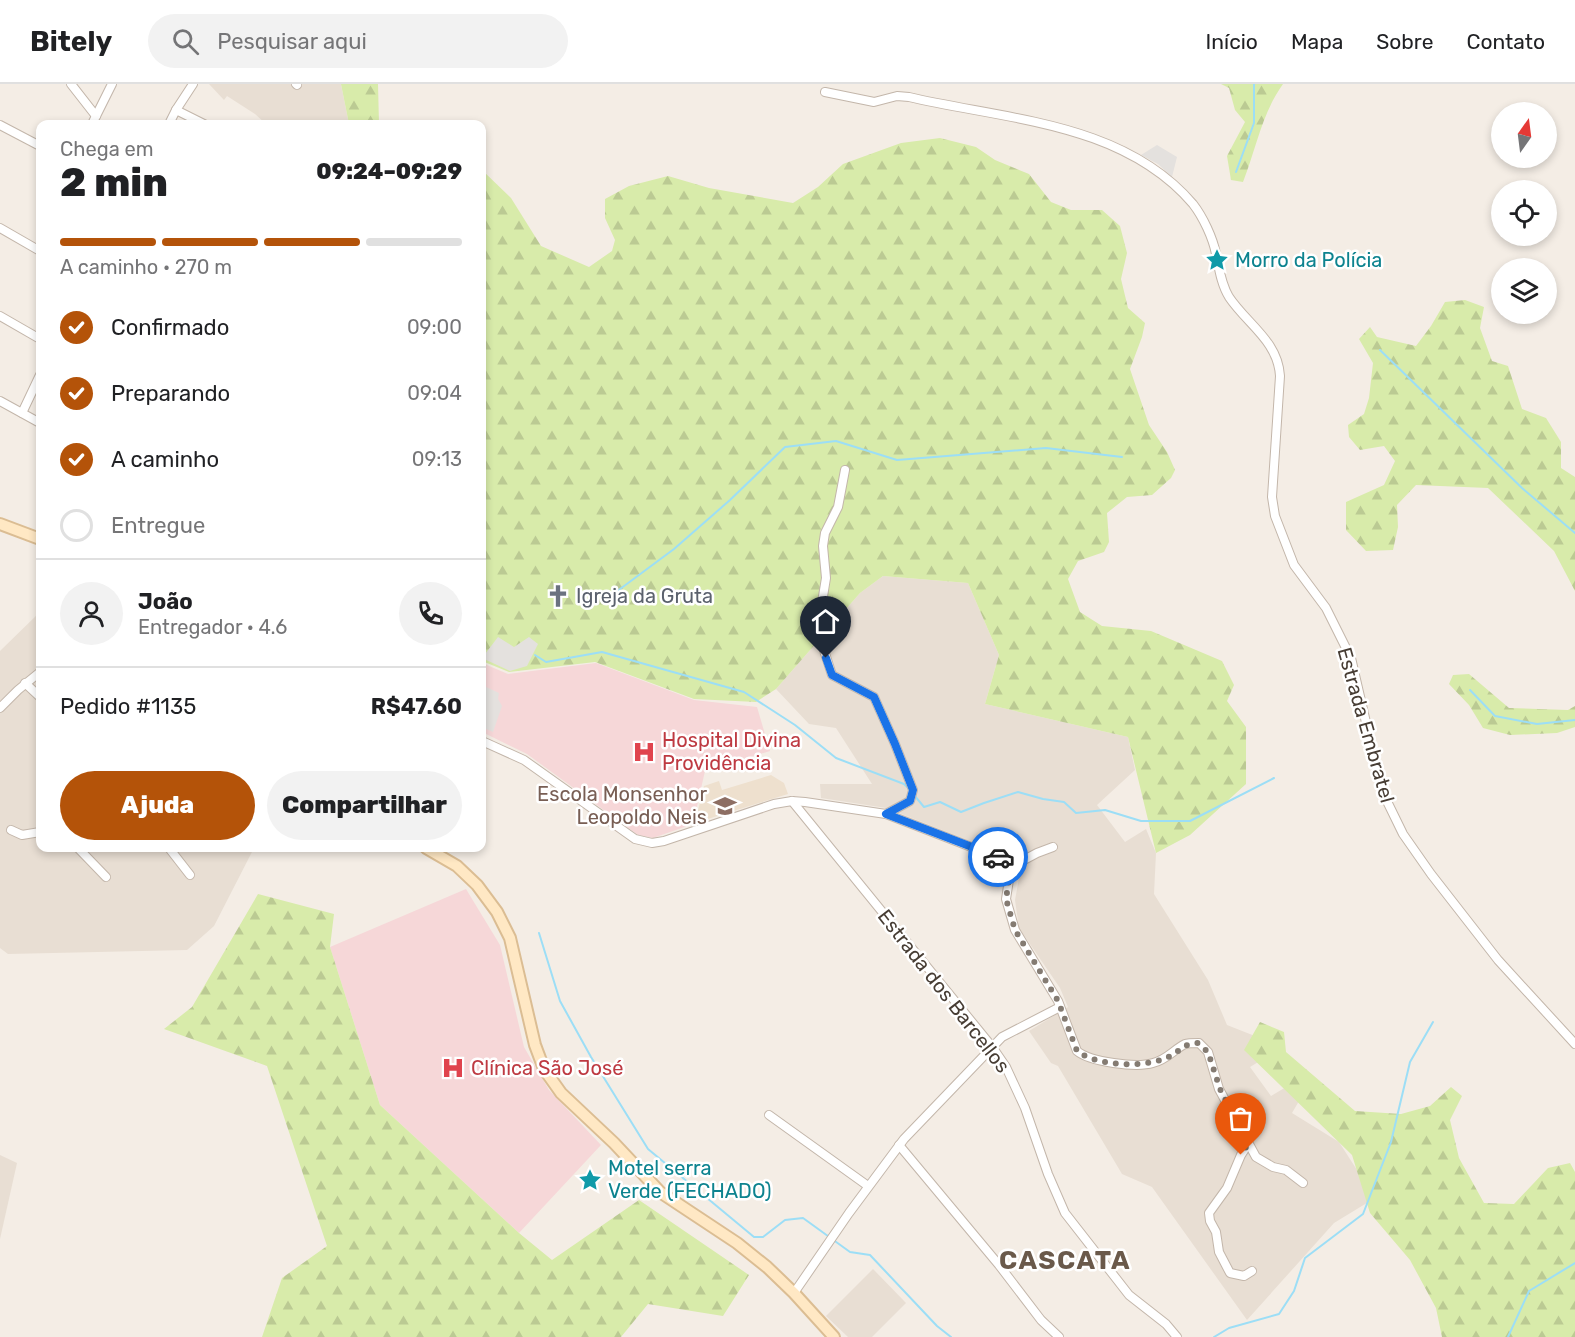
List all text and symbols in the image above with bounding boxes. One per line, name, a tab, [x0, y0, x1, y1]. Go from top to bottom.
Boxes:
search box	[148, 14, 568, 68]
text: Bitely	[30, 25, 112, 58]
icon: search	[169, 25, 202, 58]
text: Pesquisar aqui	[217, 28, 367, 55]
text: Início	[1206, 29, 1258, 54]
text: Mapa	[1291, 29, 1343, 54]
text: Sobre	[1376, 29, 1433, 54]
text: Contato	[1466, 29, 1545, 54]
north arrow	[1491, 102, 1557, 168]
map controls	[1491, 102, 1557, 324]
text: Chega em	[60, 137, 154, 161]
text: 09:24–09:29	[316, 158, 462, 185]
text: 2 min	[60, 160, 168, 206]
button: locate	[1491, 180, 1557, 246]
place icon: Morro da Polícia	[1204, 247, 1230, 273]
place label: Morro da Polícia	[1235, 248, 1382, 272]
text: A caminho · 270 m	[60, 255, 232, 279]
button: layers	[1491, 258, 1557, 324]
icon: check	[60, 311, 93, 344]
text: Confirmado	[111, 314, 229, 341]
text: 09:00	[407, 315, 462, 339]
icon: check	[60, 377, 93, 410]
text: Preparando	[111, 380, 230, 407]
text: 09:04	[407, 381, 462, 405]
icon: check	[60, 443, 93, 476]
text: A caminho	[111, 446, 219, 473]
text: 09:13	[412, 447, 462, 471]
text: Entregue	[111, 512, 205, 539]
button: person	[60, 582, 123, 645]
button: phone	[399, 582, 462, 645]
church icon: Igreja da Gruta	[545, 583, 571, 609]
place label: Igreja da Gruta	[576, 584, 713, 608]
text: João	[138, 588, 193, 615]
pin	[800, 596, 851, 658]
icon: home	[809, 605, 842, 638]
text: Entregador · 4.6	[138, 615, 287, 639]
street label: Estrada Embratel	[1332, 645, 1400, 805]
text: Pedido #1135	[60, 693, 196, 720]
text: R$47.60	[371, 693, 462, 720]
place label: Hospital Divina Providência	[662, 728, 801, 775]
hospital icon: Hospital Divina Providência	[631, 739, 657, 765]
button: Ajuda	[60, 771, 255, 840]
button: Compartilhar	[267, 771, 462, 840]
place label: Escola Monsenhor Leopoldo Neis	[537, 782, 707, 829]
school or university icon: Escola Monsenhor Leopoldo Neis	[712, 793, 738, 819]
courier	[968, 827, 1028, 887]
icon: car	[982, 841, 1015, 874]
street label: Estrada dos Barcellos	[873, 905, 1015, 1077]
hospital icon: Clínica São José	[440, 1055, 466, 1081]
place label: Clínica São José	[471, 1056, 623, 1080]
pin	[1215, 1093, 1266, 1155]
icon: bag	[1224, 1102, 1257, 1135]
place label: Motel serra Verde (FECHADO)	[608, 1156, 772, 1203]
place icon: Motel serra Verde (FECHADO)	[577, 1167, 603, 1193]
district label: CASCATA	[999, 1245, 1131, 1276]

